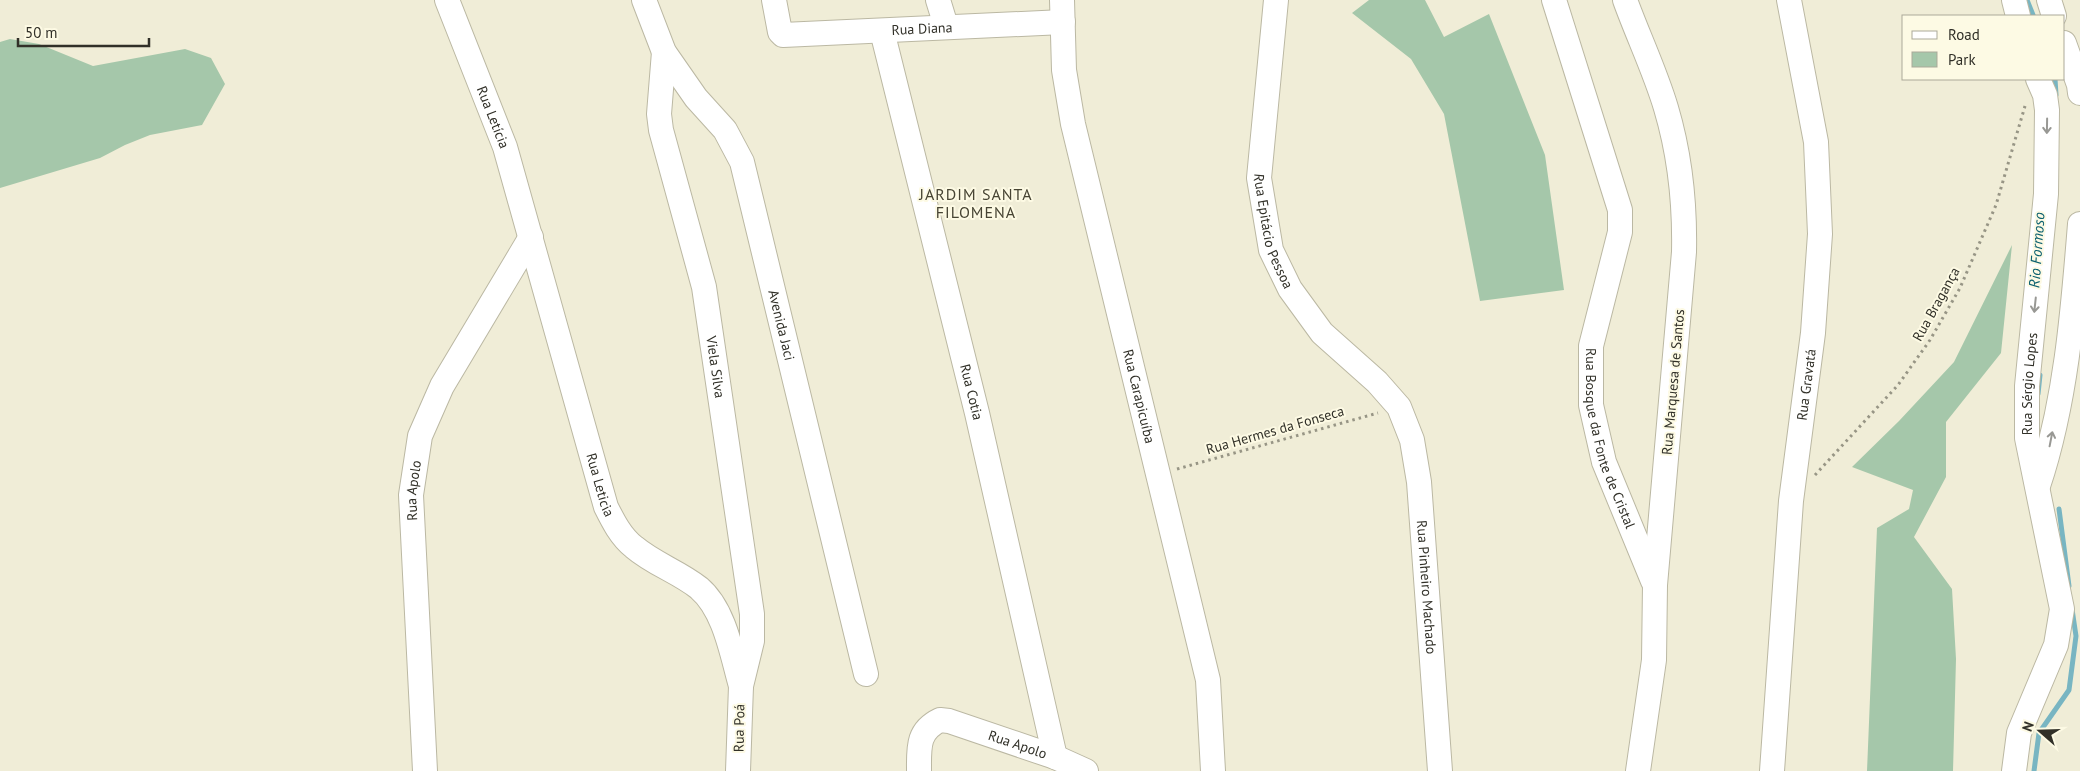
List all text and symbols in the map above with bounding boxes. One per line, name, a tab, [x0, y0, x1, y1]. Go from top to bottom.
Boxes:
scale bar	[18, 15, 149, 47]
legend	[1902, 15, 2065, 80]
street label: Rua Diana	[891, 18, 953, 39]
text: 50 m	[25, 23, 58, 42]
text: Road	[1948, 25, 1980, 44]
text: Park	[1948, 50, 1976, 69]
street label: Rua Letícia	[473, 83, 514, 151]
one-way arrow	[2042, 118, 2051, 134]
street label: Rua Epitácio Pessoa	[1250, 173, 1297, 292]
district label: JARDIM SANTA FILOMENA	[918, 184, 1033, 222]
water label: Rio Formoso	[2024, 212, 2049, 288]
street label: Rua Bragança	[1908, 264, 1964, 344]
street label: Avenida Jaci	[764, 288, 799, 362]
one-way arrow	[2030, 297, 2040, 313]
street label: Rua Marquesa de Santos	[1658, 308, 1688, 456]
street label: Rua Sérgio Lopes	[2018, 332, 2041, 435]
street label: Viela Silva	[702, 334, 729, 399]
street label: Rua Carapicuíba	[1119, 347, 1159, 445]
street label: Rua Bosque da Fonte de Cristal	[1582, 348, 1639, 531]
street label: Rua Gravatá	[1793, 348, 1820, 422]
street label: Rua Cotia	[956, 362, 987, 422]
street label: Rua Hermes da Fonseca	[1204, 402, 1346, 458]
one-way arrow	[2047, 431, 2056, 447]
street label: Rua Leticia	[582, 451, 618, 520]
street label: Rua Apolo	[402, 459, 425, 521]
street label: Rua Pinheiro Machado	[1413, 519, 1440, 655]
street label: Rua Poá	[730, 704, 748, 752]
north arrow	[2015, 706, 2065, 756]
text: N	[2018, 719, 2038, 734]
street label: Rua Apolo	[986, 726, 1049, 763]

